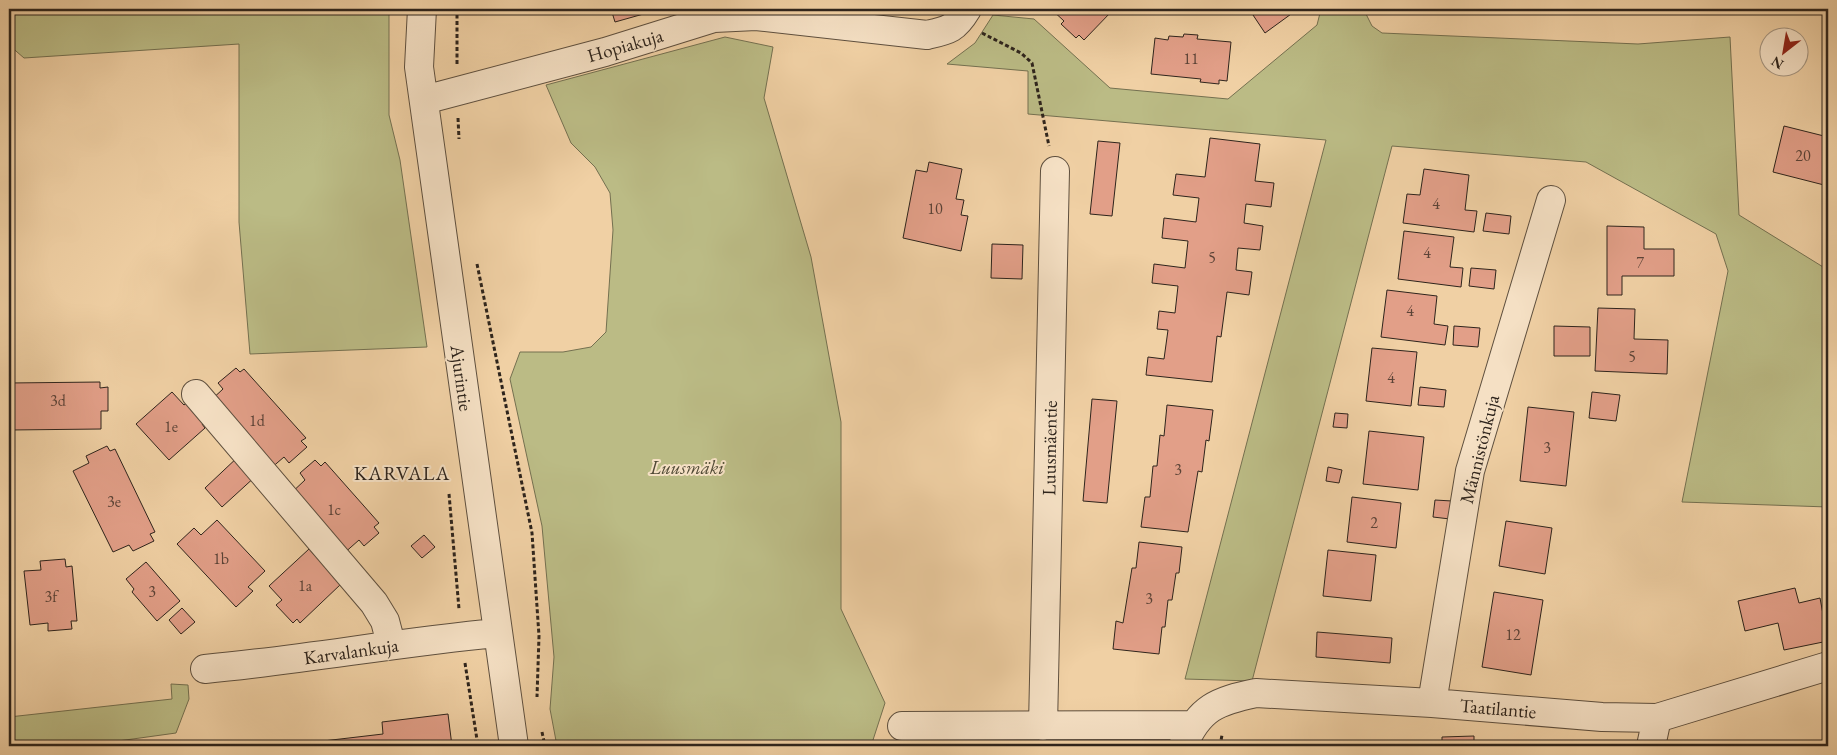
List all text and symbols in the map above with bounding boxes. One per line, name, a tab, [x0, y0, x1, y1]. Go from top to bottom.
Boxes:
street label: Hopiakuja	[584, 23, 666, 68]
north arrow	[1760, 28, 1810, 78]
house number: 11	[1183, 48, 1199, 69]
text: N	[1767, 52, 1787, 74]
house number: 20	[1795, 145, 1811, 166]
house number: 4	[1432, 193, 1440, 214]
house number: 10	[927, 198, 943, 219]
house number: 4	[1423, 242, 1431, 263]
house number: 5	[1208, 247, 1216, 268]
house number: 7	[1636, 252, 1644, 273]
house number: 4	[1406, 300, 1414, 321]
street label: Ajurintie	[444, 342, 479, 413]
house number: 5	[1628, 346, 1636, 367]
house number: 4	[1387, 367, 1395, 388]
house number: 3d	[50, 390, 67, 411]
street label: Männistönkuja	[1454, 392, 1505, 506]
street label: Luusmäentie	[1036, 400, 1063, 496]
house number: 1d	[249, 410, 266, 431]
house number: 1e	[164, 416, 178, 437]
house number: 3	[1543, 437, 1551, 458]
park label: Luusmäki	[649, 455, 725, 480]
house number: 3	[1174, 459, 1182, 480]
district label: KARVALA	[354, 460, 450, 486]
house number: 3e	[107, 491, 121, 512]
house number: 1c	[327, 499, 341, 520]
house number: 2	[1370, 512, 1378, 533]
house number: 1b	[213, 548, 229, 569]
house number: 1a	[298, 575, 313, 596]
house number: 3	[148, 581, 156, 602]
house number: 3f	[45, 586, 59, 607]
house number: 3	[1145, 588, 1153, 609]
house number: 12	[1505, 624, 1521, 645]
street label: Karvalankuja	[302, 632, 400, 671]
street label: Taatilantie	[1459, 693, 1537, 724]

